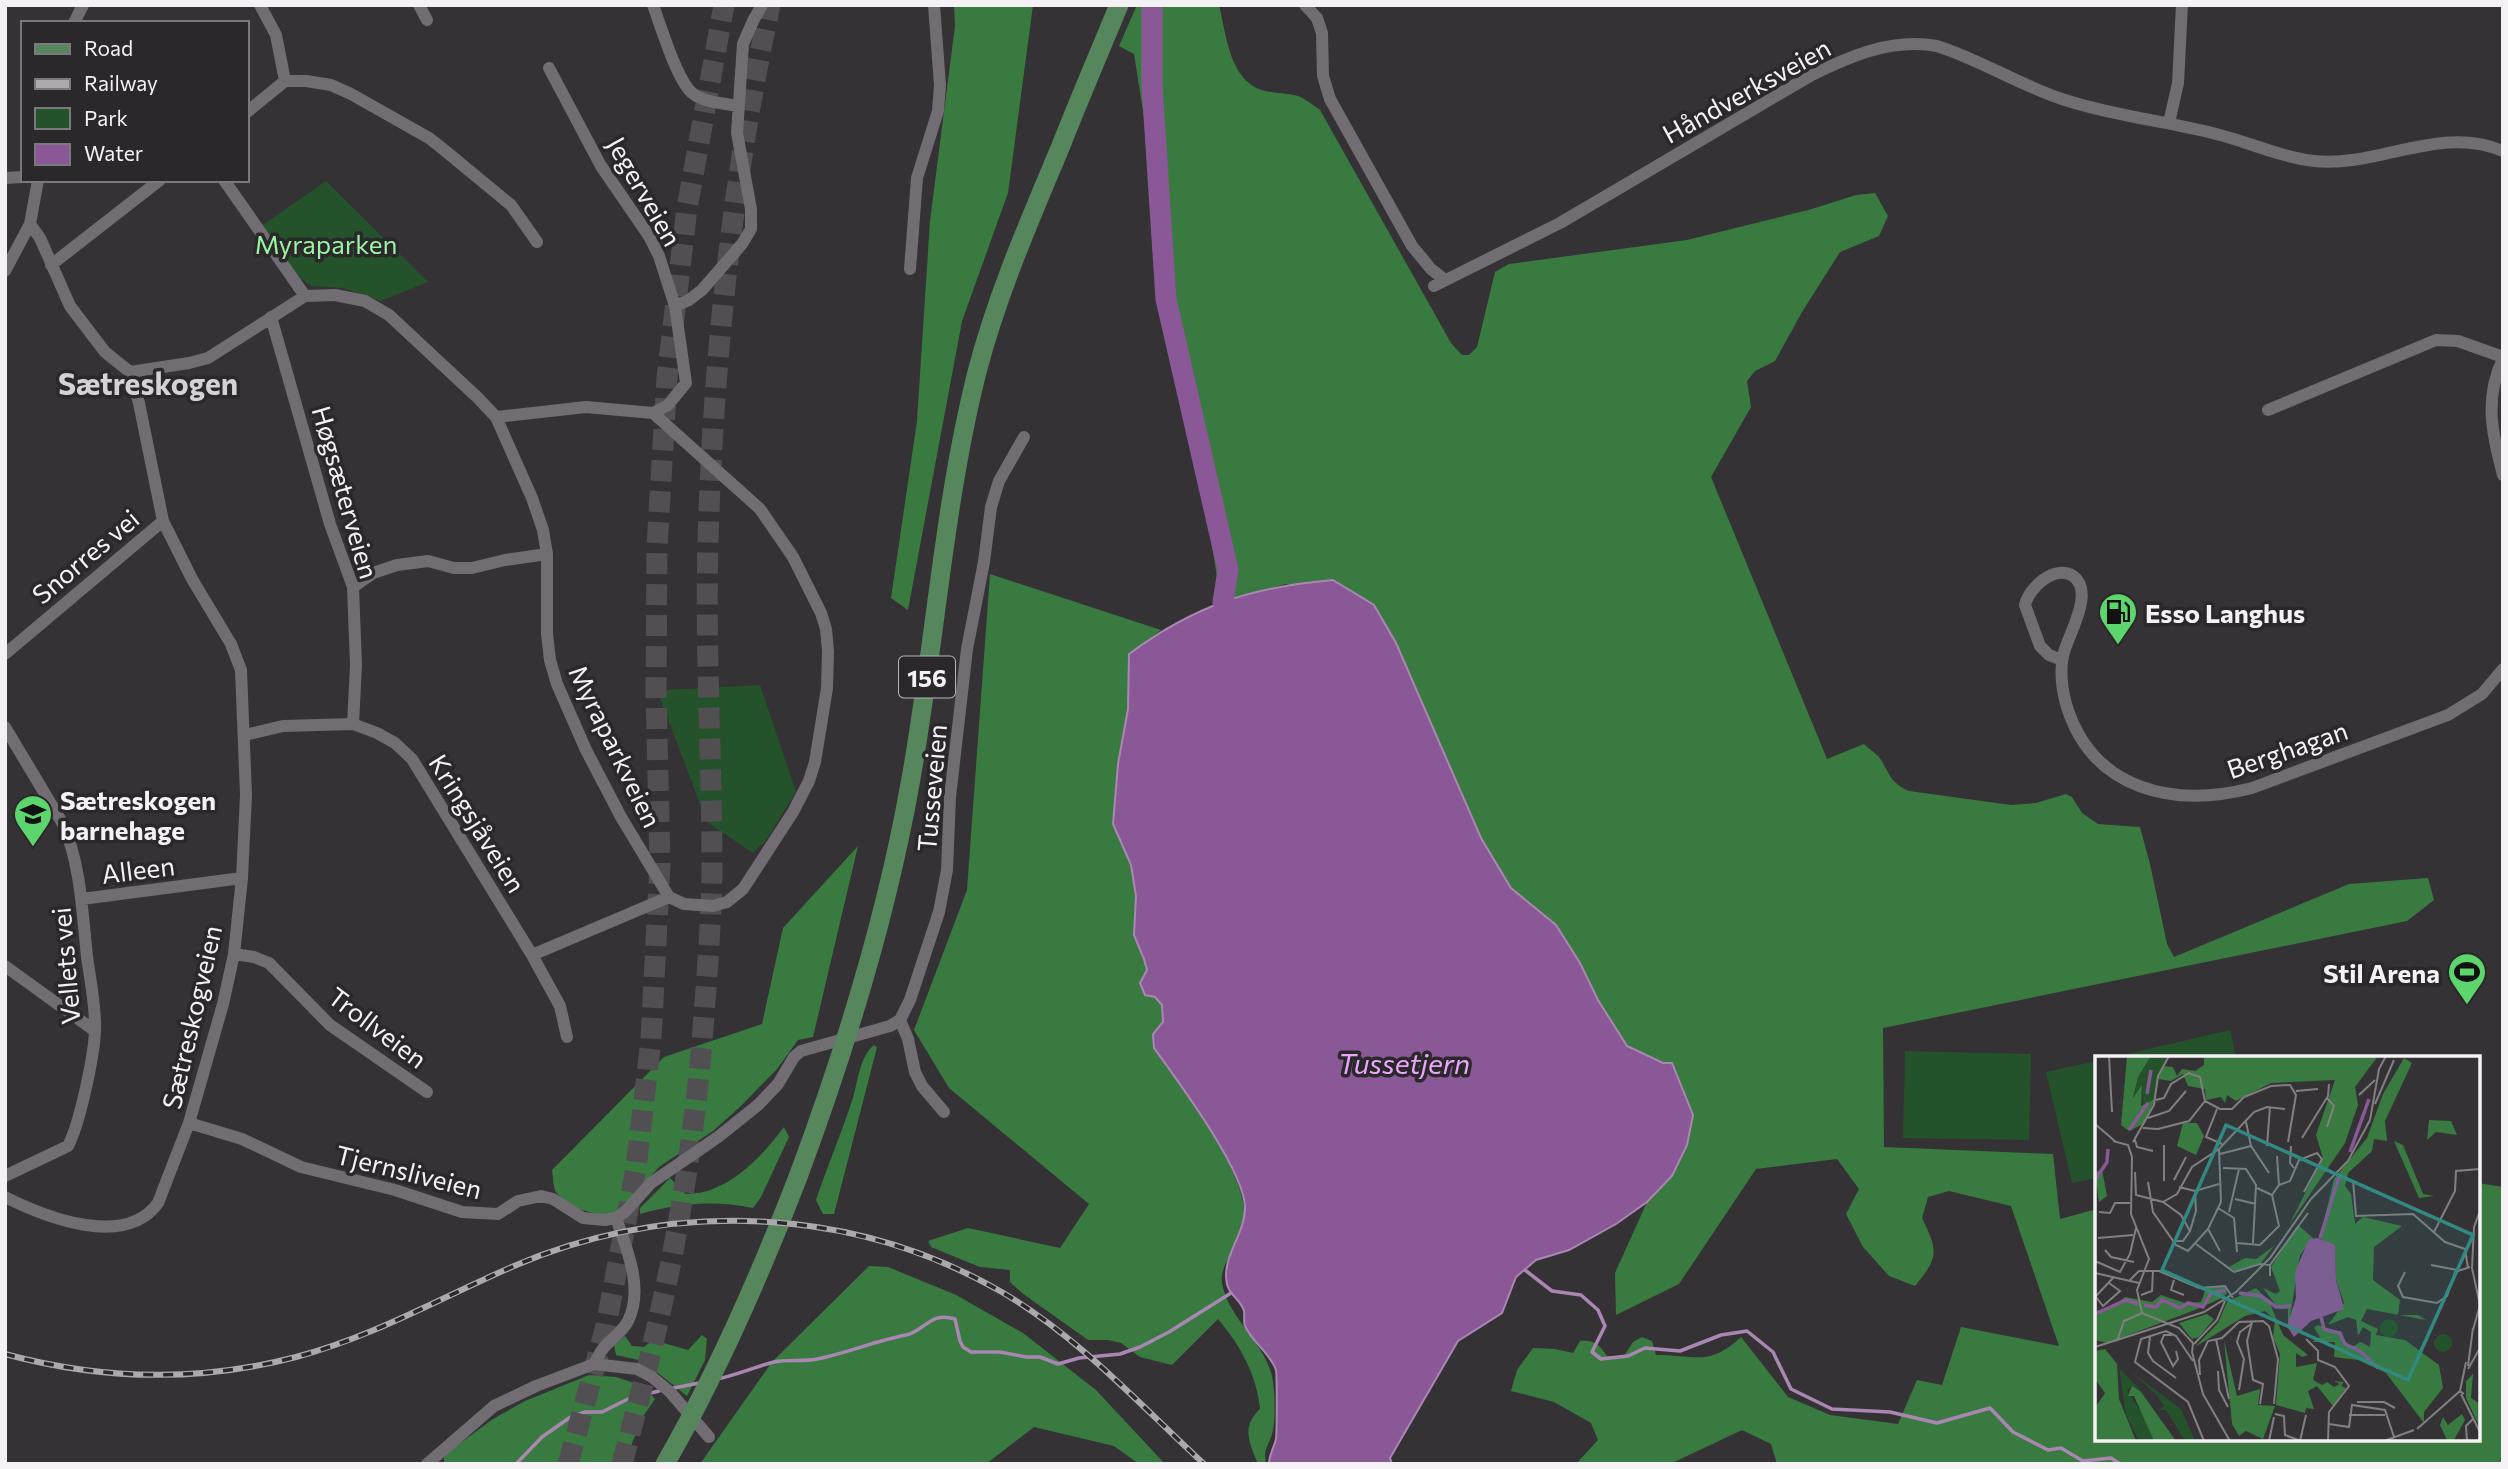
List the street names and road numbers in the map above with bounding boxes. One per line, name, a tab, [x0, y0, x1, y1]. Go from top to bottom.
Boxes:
street label: Håndverksveien	[1657, 31, 1835, 149]
street label: Jegerveien	[601, 131, 689, 251]
street label: Høgsæterveien	[307, 402, 385, 582]
street label: Snorres vei	[25, 502, 145, 610]
road number: 156	[899, 656, 955, 698]
street label: Myraparkveien	[563, 660, 669, 832]
street label: Berghagan	[2222, 714, 2352, 784]
street label: Tusseveien	[910, 723, 952, 853]
street label: Kringsjåveien	[423, 748, 533, 898]
street label: Alleen	[100, 849, 176, 889]
street label: Vellets vei	[44, 906, 86, 1026]
street label: Sætreskogveien	[155, 922, 227, 1112]
street label: Trollveien	[323, 980, 433, 1074]
street label: Tjernsliveien	[333, 1138, 485, 1204]

